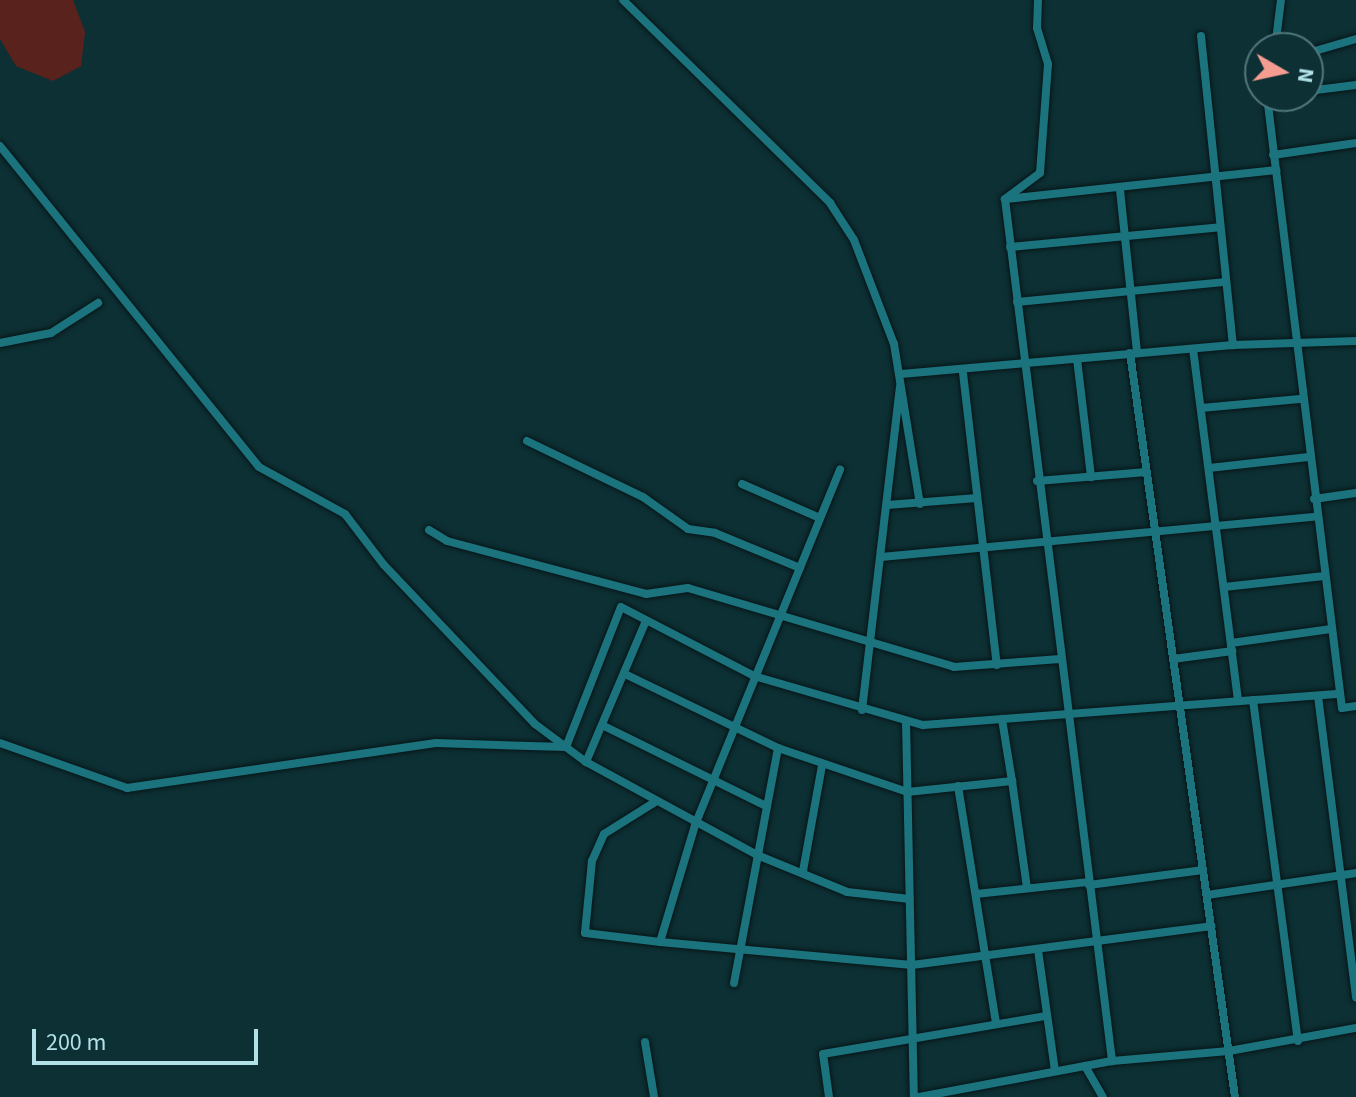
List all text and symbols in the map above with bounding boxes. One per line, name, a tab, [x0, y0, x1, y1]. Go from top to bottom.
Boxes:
north arrow	[1244, 32, 1324, 112]
text: N	[1289, 66, 1323, 85]
scale bar	[36, 1013, 262, 1063]
text: 200 m	[46, 1025, 106, 1060]

